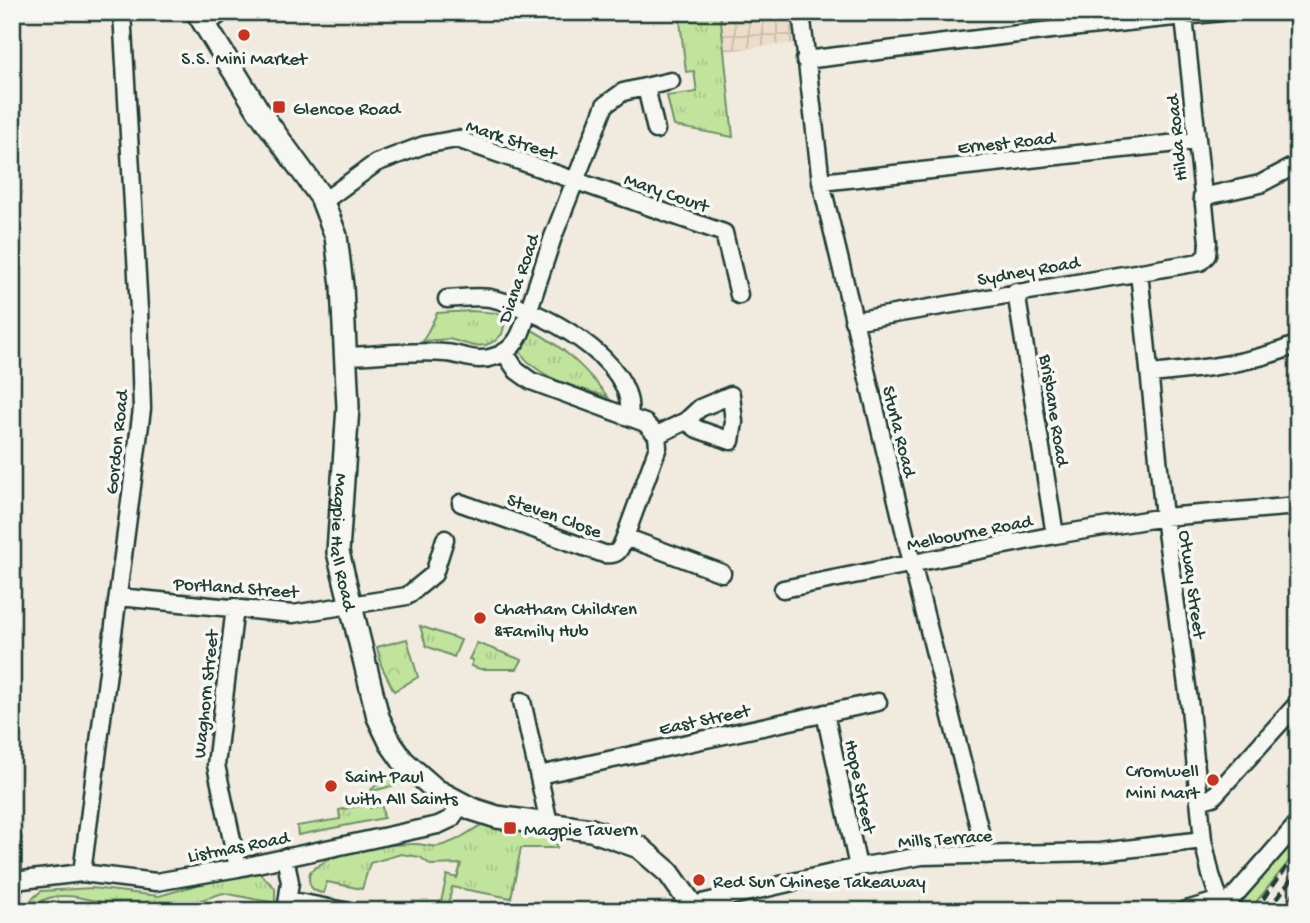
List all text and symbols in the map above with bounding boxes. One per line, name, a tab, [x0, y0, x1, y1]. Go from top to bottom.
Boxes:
marker: S.S. Mini Market	[236, 27, 252, 43]
place label: S.S. Mini Market	[181, 49, 309, 72]
street label: Hilda Road	[1162, 91, 1194, 182]
marker: Glencoe Road	[271, 99, 287, 115]
place label: Glencoe Road	[293, 99, 402, 122]
street label: Mark Street	[463, 116, 561, 167]
street label: Ernest Road	[956, 128, 1058, 161]
street label: Mary Court	[621, 169, 713, 220]
street label: Diana Road	[494, 230, 547, 329]
street label: Sydney Road	[976, 252, 1083, 293]
street label: Brisbane Road	[1032, 352, 1073, 470]
street label: Sturla Road	[875, 384, 920, 482]
street label: Gordon Road	[102, 387, 136, 496]
street label: Magpie Hall Road	[323, 473, 360, 615]
street label: Steven Close	[503, 490, 605, 545]
street label: Melbourne Road	[905, 511, 1036, 558]
street label: Otway Street	[1172, 529, 1210, 642]
street label: Portland Street	[172, 574, 301, 605]
place label: Chatham Children &Family Hub	[494, 599, 637, 644]
marker: Chatham Children &Family Hub	[472, 610, 488, 626]
street label: Waghorn Street	[189, 627, 226, 759]
street label: East Street	[657, 700, 754, 742]
street label: Hope Street	[837, 738, 880, 838]
place label: Cromwell Mini Mart	[1126, 761, 1201, 806]
place label: Saint Paul with All Saints	[345, 767, 459, 812]
marker: Cromwell Mini Mart	[1205, 772, 1221, 788]
marker: Saint Paul with All Saints	[323, 778, 339, 794]
marker: Magpie Tavern	[502, 820, 518, 836]
place label: Magpie Tavern	[524, 820, 638, 843]
street label: Mills Terrace	[897, 826, 993, 855]
street label: Listmas Road	[186, 827, 293, 870]
marker: Red Sun Chinese Takeaway	[691, 872, 707, 888]
place label: Red Sun Chinese Takeaway	[713, 872, 926, 895]

